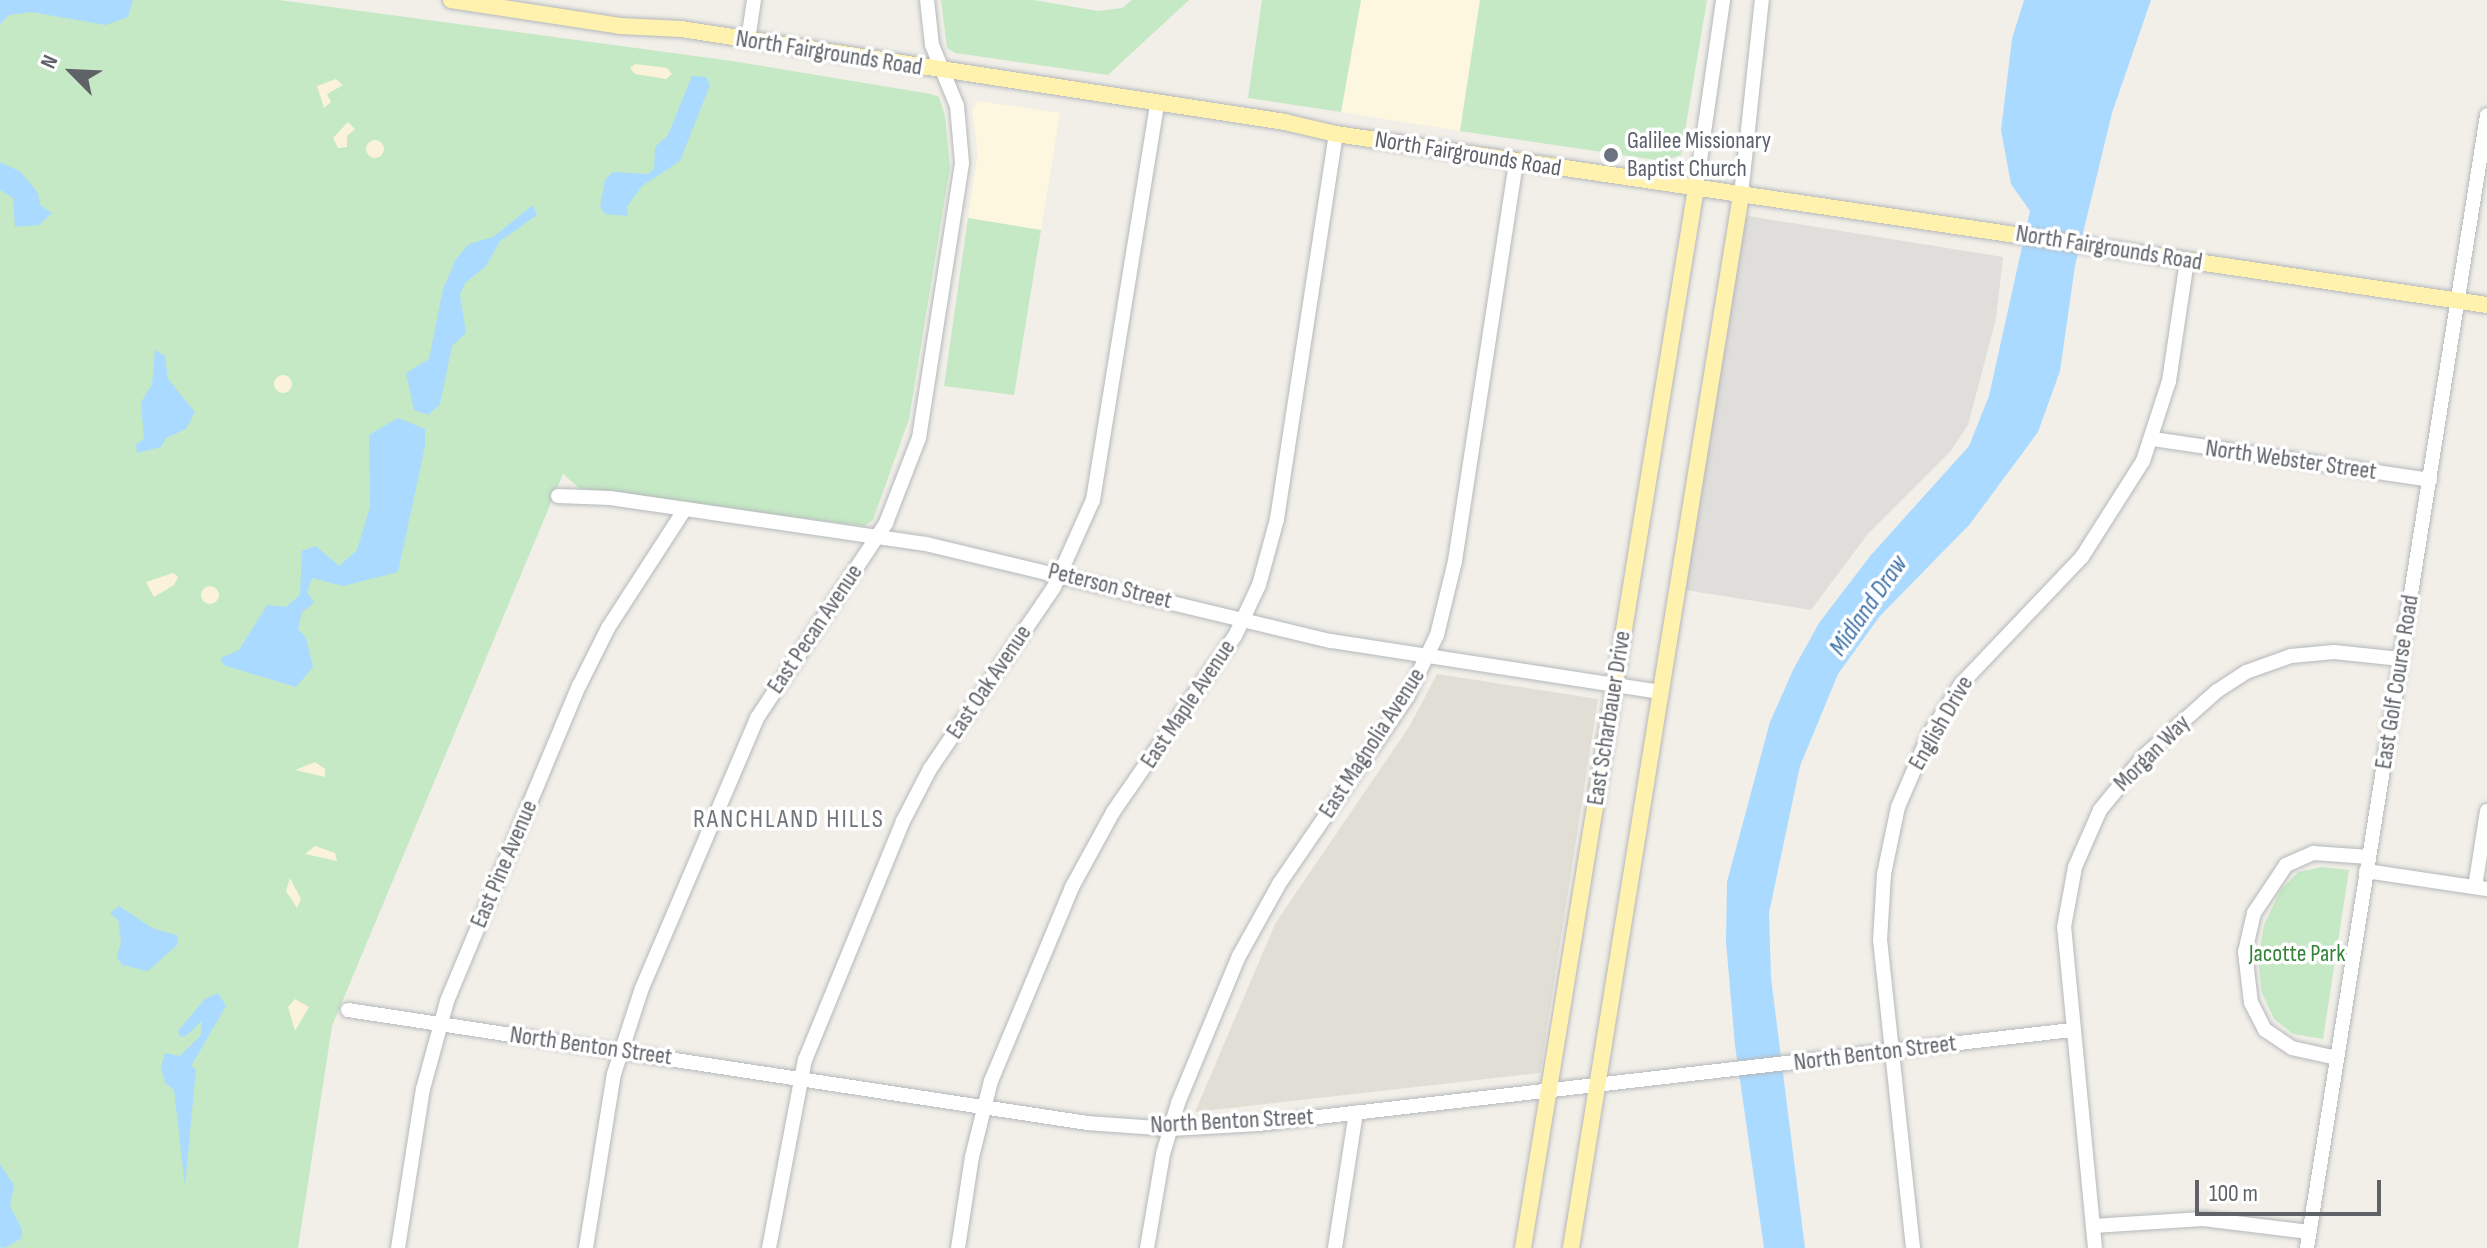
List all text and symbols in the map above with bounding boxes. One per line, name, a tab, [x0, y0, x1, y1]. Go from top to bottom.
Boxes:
street label: North Fairgrounds Road	[734, 24, 924, 82]
north arrow	[32, 32, 112, 112]
text: N	[35, 51, 64, 73]
street label: North Fairgrounds Road	[1373, 125, 1563, 183]
place label: Galilee Missionary Baptist Church	[1627, 127, 1771, 183]
marker: Galilee Missionary Baptist Church	[1602, 146, 1620, 164]
street label: North Fairgrounds Road	[2014, 219, 2204, 277]
street label: North Webster Street	[2204, 434, 2378, 486]
water label: Midland Draw	[1823, 550, 1915, 662]
street label: Peterson Street	[1045, 557, 1175, 615]
street label: East Pecan Avenue	[761, 559, 869, 699]
street label: East Golf Course Road	[2369, 593, 2425, 771]
street label: East Oak Avenue	[940, 620, 1038, 744]
street label: East Scharbauer Drive	[1581, 629, 1637, 807]
street label: East Maple Avenue	[1135, 634, 1241, 774]
street label: East Magnolia Avenue	[1313, 663, 1431, 823]
street label: English Drive	[1903, 671, 1979, 775]
street label: Morgan Way	[2108, 709, 2196, 797]
street label: East Pine Avenue	[464, 796, 544, 932]
district label: RANCHLAND HILLS	[693, 804, 885, 836]
park label: Jacotte Park	[2249, 940, 2345, 968]
street label: North Benton Street	[508, 1020, 674, 1072]
street label: North Benton Street	[1792, 1029, 1958, 1077]
street label: North Benton Street	[1150, 1102, 1314, 1140]
scale bar	[2199, 1164, 2385, 1214]
text: 100 m	[2209, 1179, 2258, 1208]

